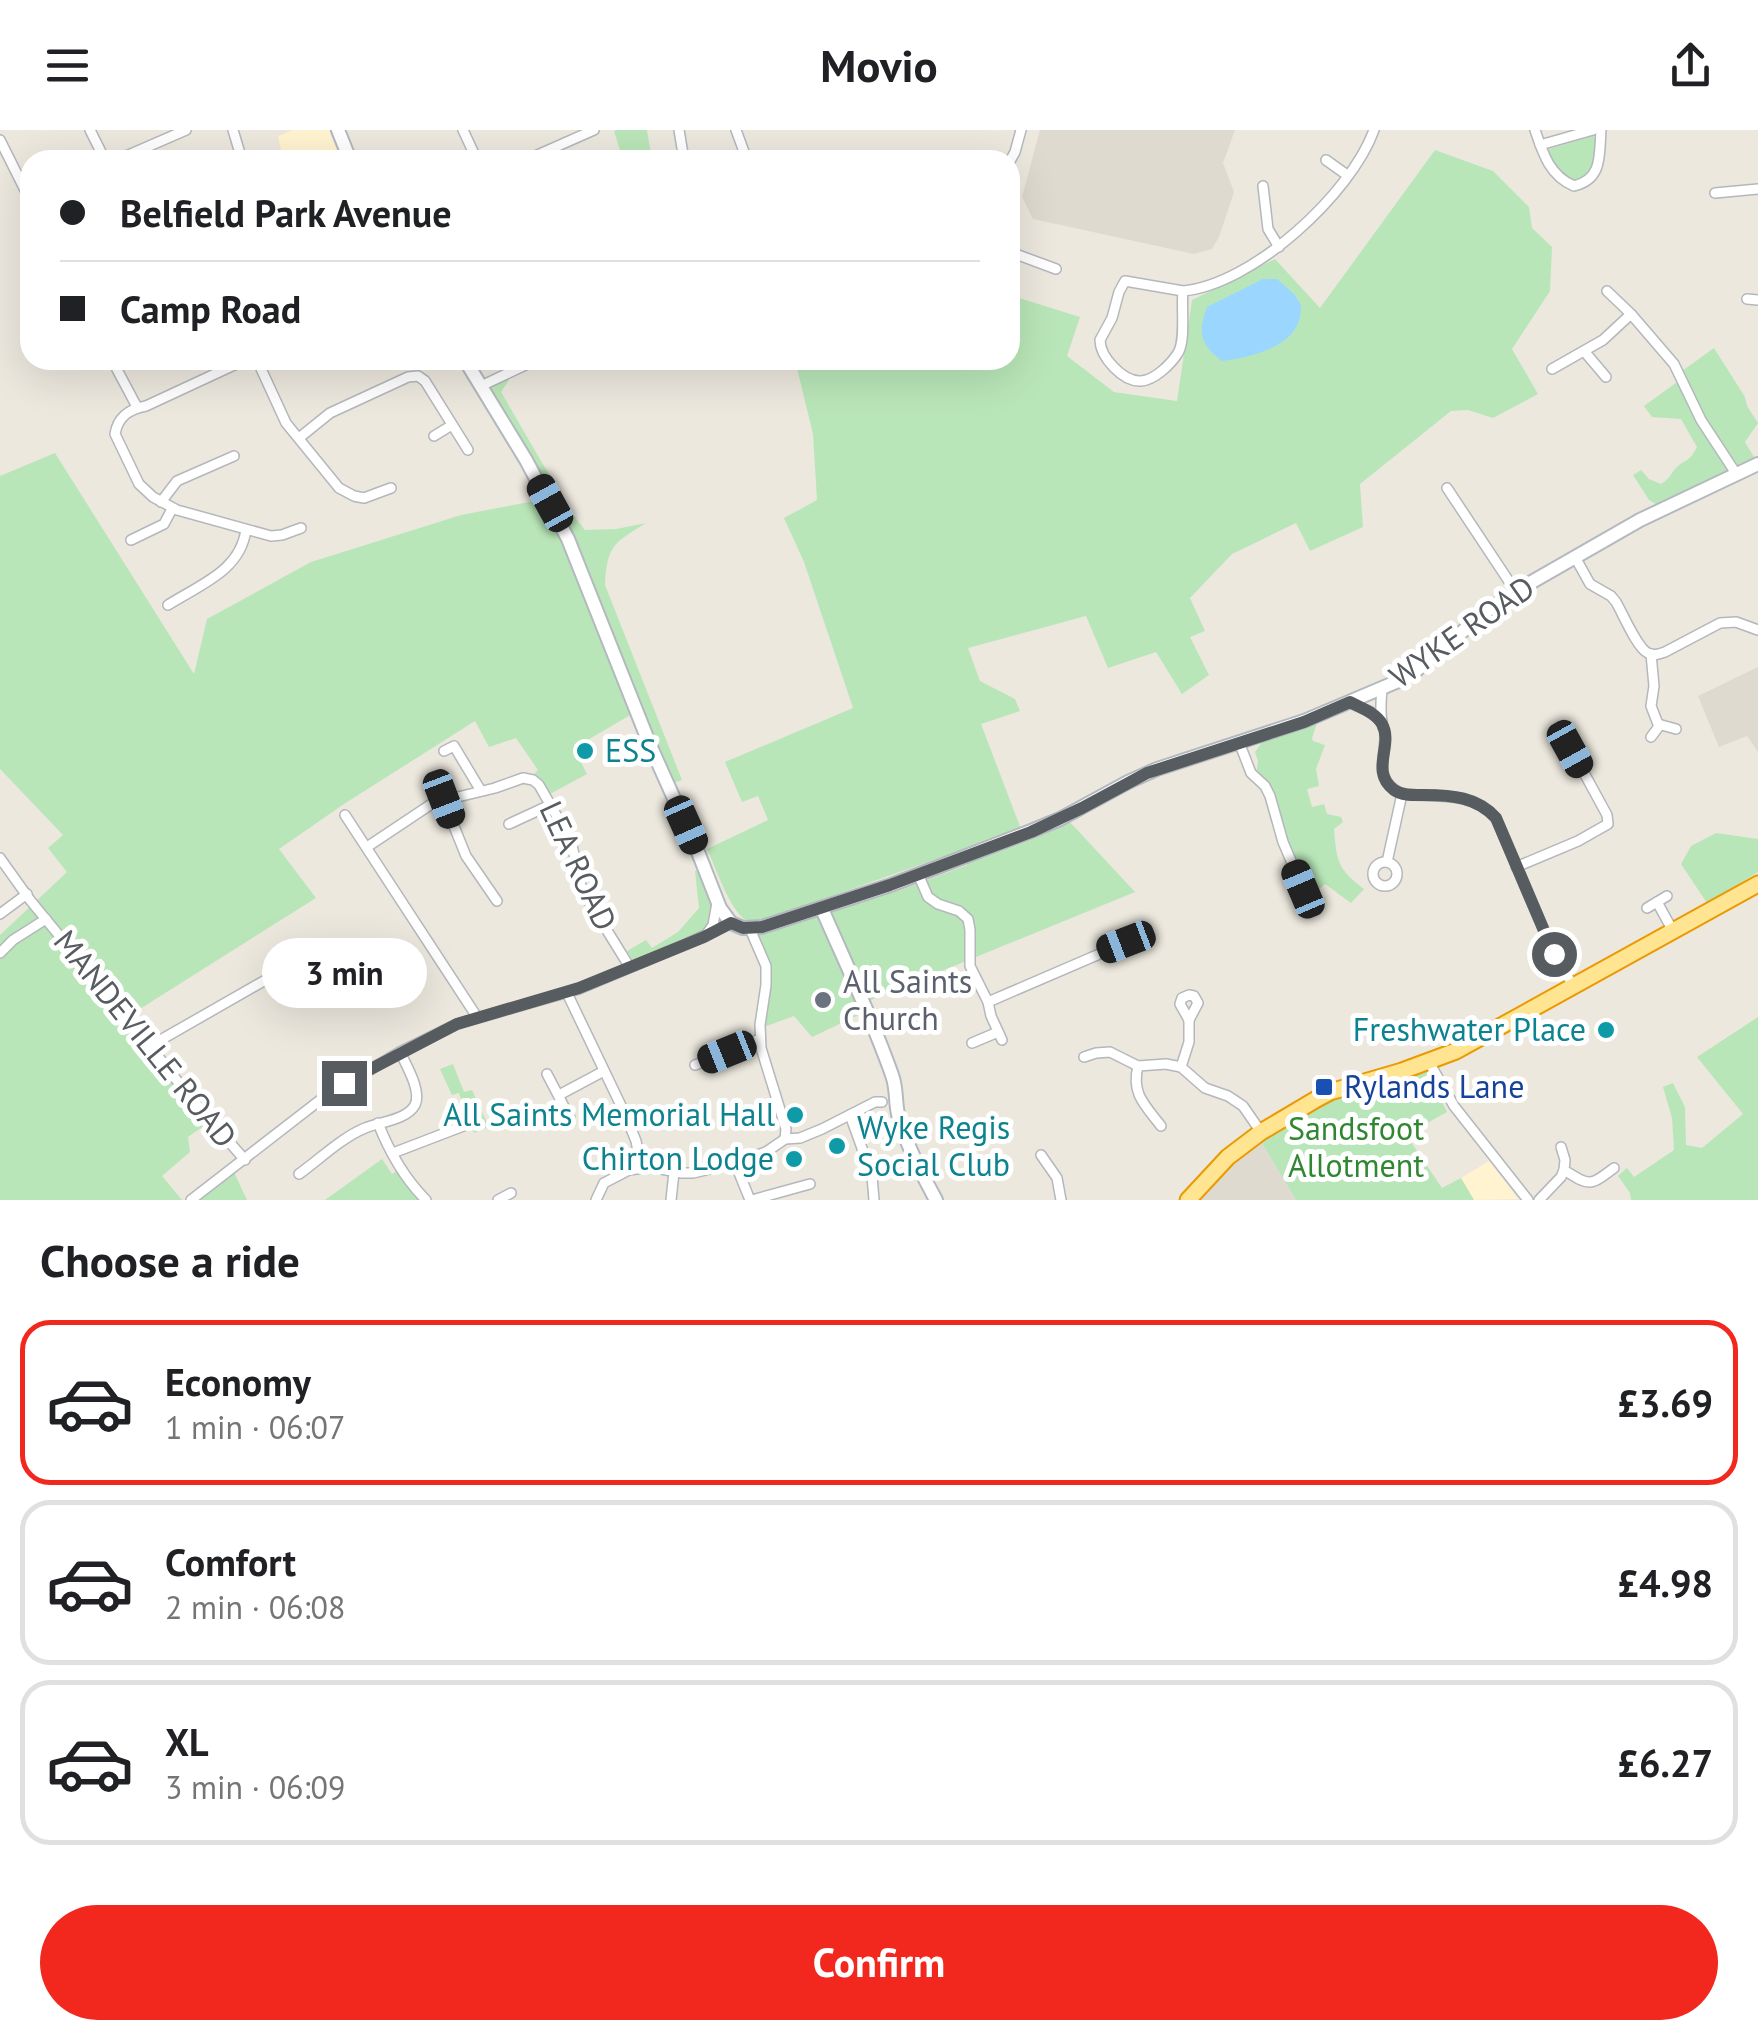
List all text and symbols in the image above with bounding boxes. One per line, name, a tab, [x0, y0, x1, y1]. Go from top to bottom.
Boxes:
text: Movio	[820, 36, 938, 94]
icon: menu	[40, 38, 95, 93]
icon: share	[1663, 38, 1718, 93]
text: Belfield Park Avenue	[120, 188, 451, 237]
text: Camp Road	[120, 284, 301, 333]
car	[522, 469, 578, 537]
street label: WYKE ROAD	[1381, 566, 1542, 697]
car	[1542, 715, 1598, 783]
place label: ESS	[605, 729, 656, 771]
marker: ESS	[574, 740, 596, 762]
car	[419, 766, 469, 832]
car	[660, 791, 712, 859]
street label: LEA ROAD	[531, 794, 627, 937]
car	[1277, 856, 1329, 922]
car	[1093, 917, 1159, 967]
street label: MANDEVILLE ROAD	[45, 921, 247, 1156]
route start	[1532, 932, 1577, 977]
callout: 3 min	[262, 938, 426, 1008]
text: 3 min	[305, 952, 384, 994]
place label: All Saints Church	[843, 960, 972, 1039]
marker: All Saints Church	[812, 989, 834, 1011]
place label: Freshwater Place	[1353, 1008, 1586, 1050]
marker: Freshwater Place	[1595, 1019, 1617, 1041]
car	[694, 1027, 760, 1077]
route end	[322, 1061, 367, 1106]
place label: Rylands Lane	[1344, 1065, 1524, 1107]
marker: Rylands Lane	[1313, 1076, 1335, 1098]
place label: All Saints Memorial Hall	[443, 1093, 776, 1135]
marker: All Saints Memorial Hall	[784, 1104, 806, 1126]
place label: Wyke Regis Social Club	[857, 1106, 1010, 1185]
park label: Sandsfoot Allotment	[1288, 1107, 1424, 1186]
marker: Wyke Regis Social Club	[826, 1135, 848, 1157]
place label: Chirton Lodge	[582, 1137, 774, 1179]
marker: Chirton Lodge	[783, 1148, 805, 1170]
text: Choose a ride	[40, 1231, 300, 1289]
text: Economy	[165, 1357, 311, 1406]
icon: car	[45, 1358, 135, 1448]
text: £3.69	[1617, 1378, 1713, 1427]
text: 1 min · 06:07	[165, 1406, 345, 1448]
text: Comfort	[165, 1537, 296, 1586]
icon: car	[45, 1538, 135, 1628]
text: £4.98	[1617, 1558, 1713, 1607]
text: 2 min · 06:08	[165, 1586, 345, 1628]
text: XL	[165, 1717, 209, 1766]
icon: car	[45, 1718, 135, 1808]
text: £6.27	[1617, 1738, 1713, 1787]
text: 3 min · 06:09	[165, 1766, 345, 1808]
button: Confirm	[40, 1905, 1718, 2020]

